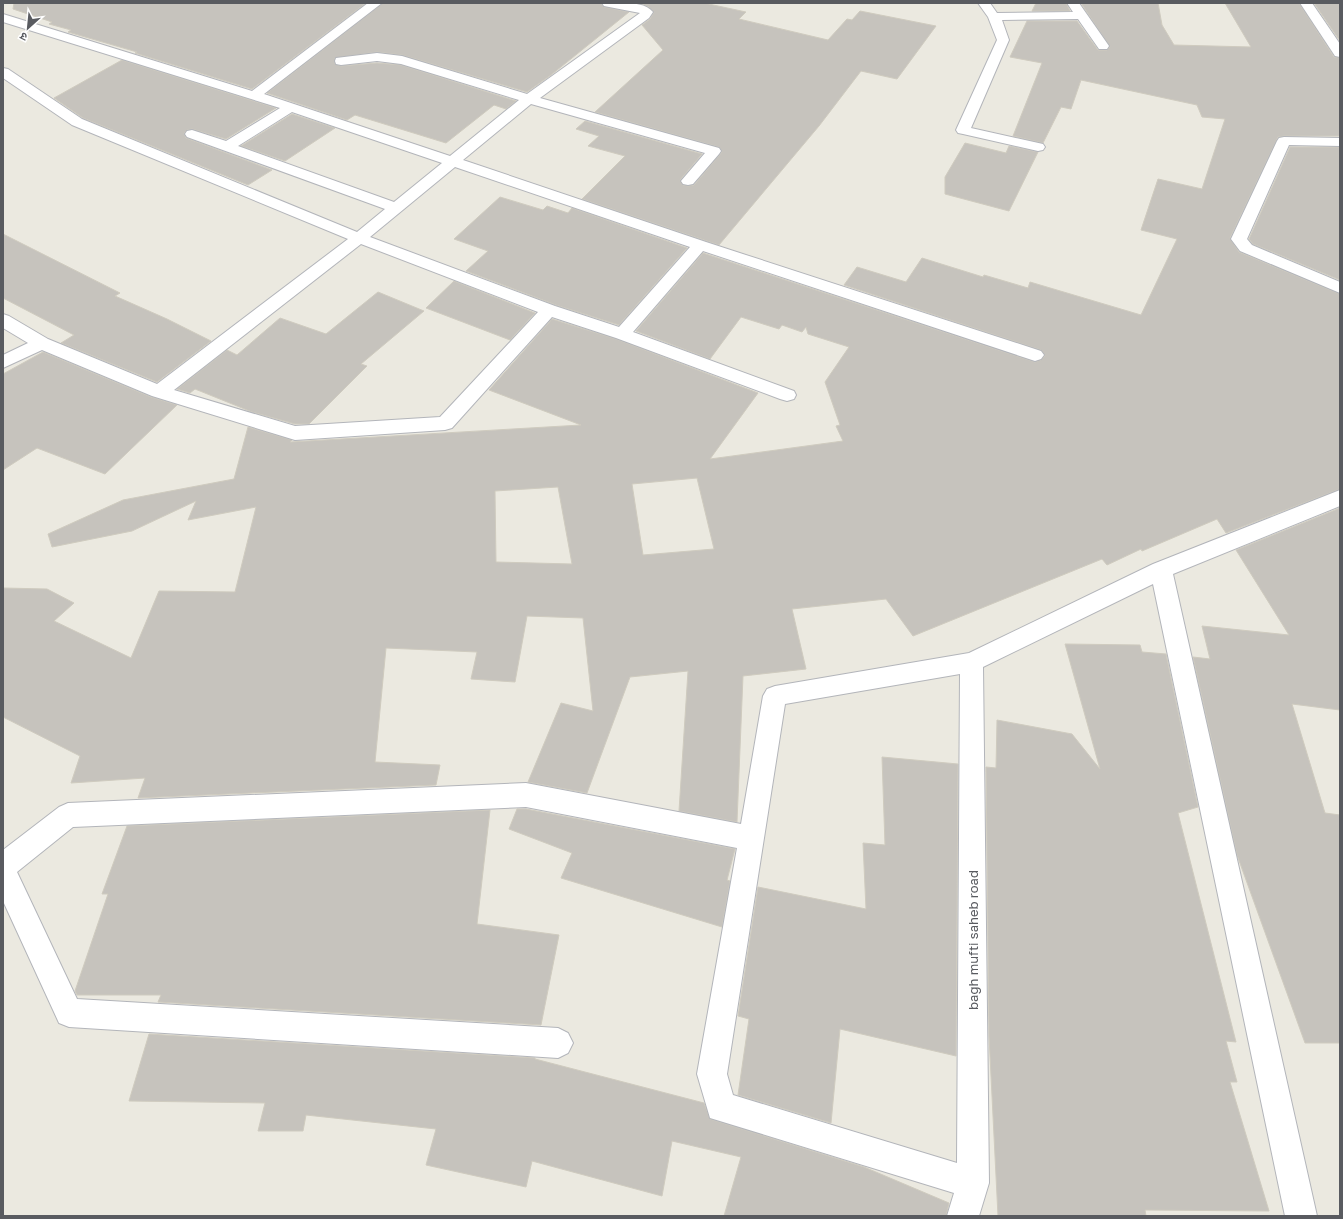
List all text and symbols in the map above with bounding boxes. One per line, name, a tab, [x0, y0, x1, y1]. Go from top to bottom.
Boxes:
north arrow	[8, 8, 48, 48]
text: उ	[17, 30, 29, 45]
street label: bagh mufti saheb road	[965, 870, 981, 1010]

